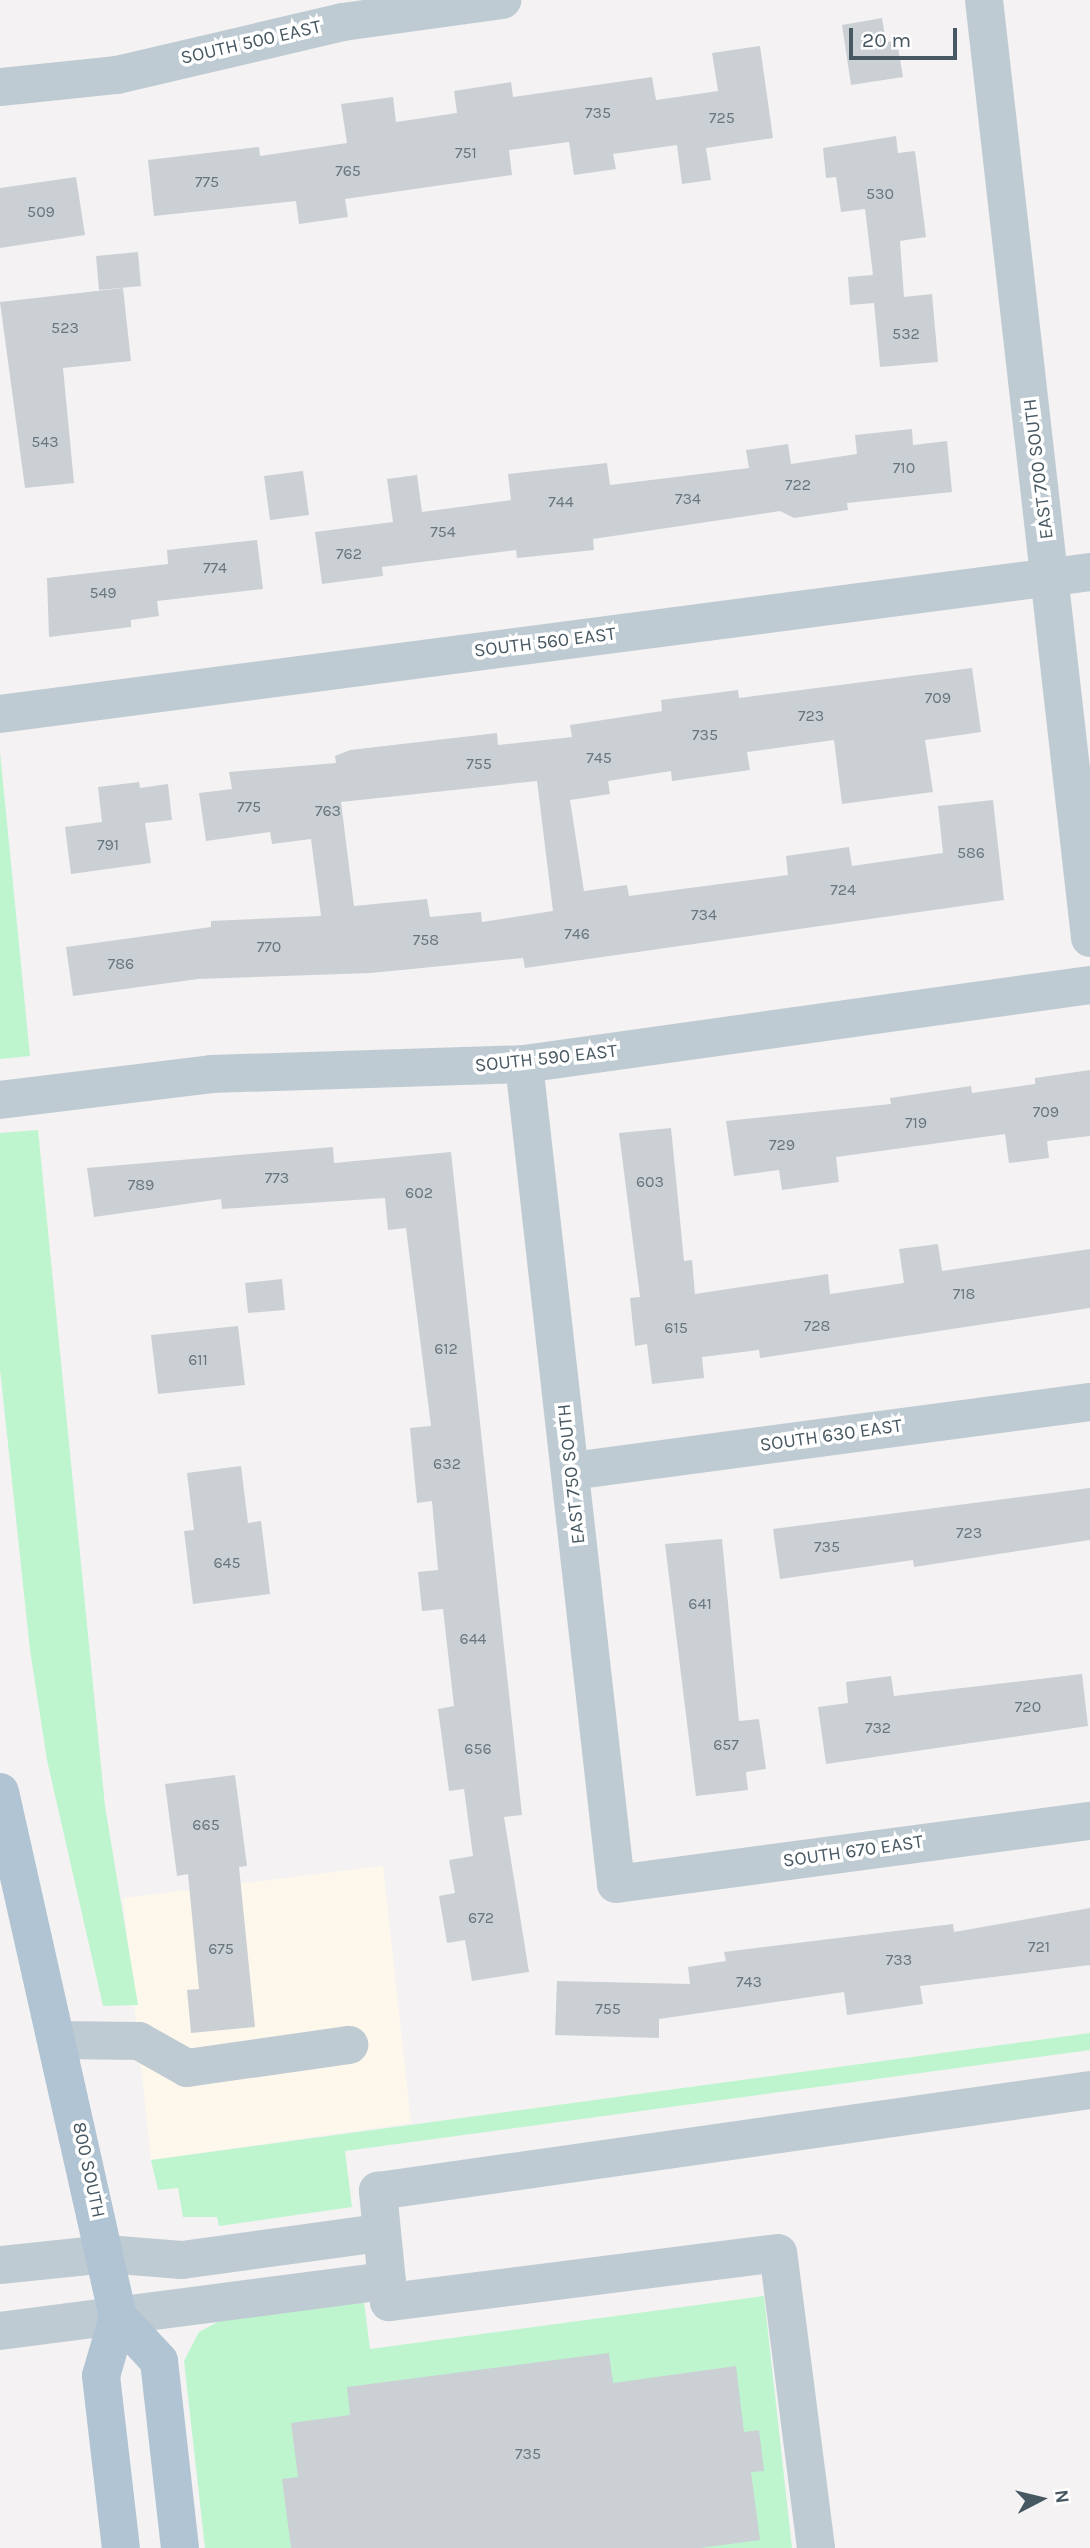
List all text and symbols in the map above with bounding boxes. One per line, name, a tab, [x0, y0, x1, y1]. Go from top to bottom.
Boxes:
scale bar	[852, 14, 960, 58]
street label: SOUTH 500 EAST	[179, 16, 323, 70]
text: 20 m	[862, 28, 911, 52]
house number: 735	[585, 103, 611, 123]
house number: 725	[709, 108, 735, 128]
house number: 751	[455, 143, 477, 163]
house number: 765	[335, 161, 361, 181]
house number: 775	[195, 172, 219, 192]
house number: 530	[866, 184, 894, 204]
house number: 509	[27, 202, 55, 222]
house number: 523	[51, 318, 79, 338]
house number: 532	[892, 324, 920, 344]
street label: EAST 700 SOUTH	[1019, 397, 1059, 541]
house number: 543	[31, 432, 59, 452]
house number: 710	[893, 458, 915, 478]
house number: 722	[785, 475, 811, 495]
house number: 734	[675, 489, 701, 509]
house number: 744	[548, 492, 574, 512]
house number: 754	[430, 522, 456, 542]
house number: 762	[336, 544, 362, 564]
house number: 774	[203, 558, 227, 578]
house number: 549	[89, 583, 117, 603]
street label: SOUTH 560 EAST	[473, 623, 617, 663]
house number: 709	[925, 688, 951, 708]
house number: 723	[798, 706, 824, 726]
house number: 735	[692, 725, 718, 745]
house number: 745	[586, 748, 612, 768]
house number: 755	[466, 754, 492, 774]
house number: 775	[237, 797, 261, 817]
house number: 763	[315, 801, 341, 821]
house number: 791	[97, 835, 119, 855]
house number: 586	[957, 843, 985, 863]
house number: 724	[830, 880, 856, 900]
house number: 734	[691, 905, 717, 925]
house number: 746	[564, 924, 590, 944]
house number: 758	[413, 930, 439, 950]
house number: 770	[257, 937, 281, 957]
house number: 786	[108, 954, 134, 974]
street label: SOUTH 590 EAST	[474, 1040, 618, 1078]
house number: 709	[1033, 1102, 1059, 1122]
house number: 719	[905, 1113, 927, 1133]
house number: 729	[769, 1135, 795, 1155]
house number: 773	[265, 1168, 289, 1188]
house number: 603	[636, 1172, 664, 1192]
house number: 789	[128, 1175, 154, 1195]
house number: 602	[405, 1183, 433, 1203]
house number: 718	[953, 1284, 975, 1304]
house number: 728	[804, 1316, 830, 1336]
house number: 615	[664, 1318, 688, 1338]
house number: 612	[434, 1339, 458, 1359]
house number: 611	[188, 1350, 208, 1370]
street label: EAST 750 SOUTH	[553, 1403, 591, 1545]
street label: SOUTH 630 EAST	[758, 1415, 904, 1457]
house number: 632	[433, 1454, 461, 1474]
house number: 723	[956, 1523, 982, 1543]
house number: 735	[814, 1537, 840, 1557]
house number: 645	[213, 1553, 241, 1573]
house number: 641	[688, 1594, 712, 1614]
house number: 644	[459, 1629, 487, 1649]
house number: 720	[1015, 1697, 1041, 1717]
house number: 732	[865, 1718, 891, 1738]
house number: 657	[713, 1735, 739, 1755]
house number: 656	[464, 1739, 492, 1759]
house number: 665	[192, 1815, 220, 1835]
street label: SOUTH 670 EAST	[782, 1831, 924, 1873]
house number: 672	[468, 1908, 494, 1928]
house number: 721	[1028, 1937, 1050, 1957]
house number: 675	[208, 1939, 234, 1959]
house number: 733	[886, 1950, 912, 1970]
house number: 743	[736, 1972, 762, 1992]
house number: 755	[595, 1999, 621, 2019]
street label: 800 SOUTH	[67, 2120, 109, 2220]
house number: 735	[515, 2444, 541, 2464]
north arrow	[1006, 2464, 1076, 2534]
text: N	[1050, 2488, 1074, 2505]

